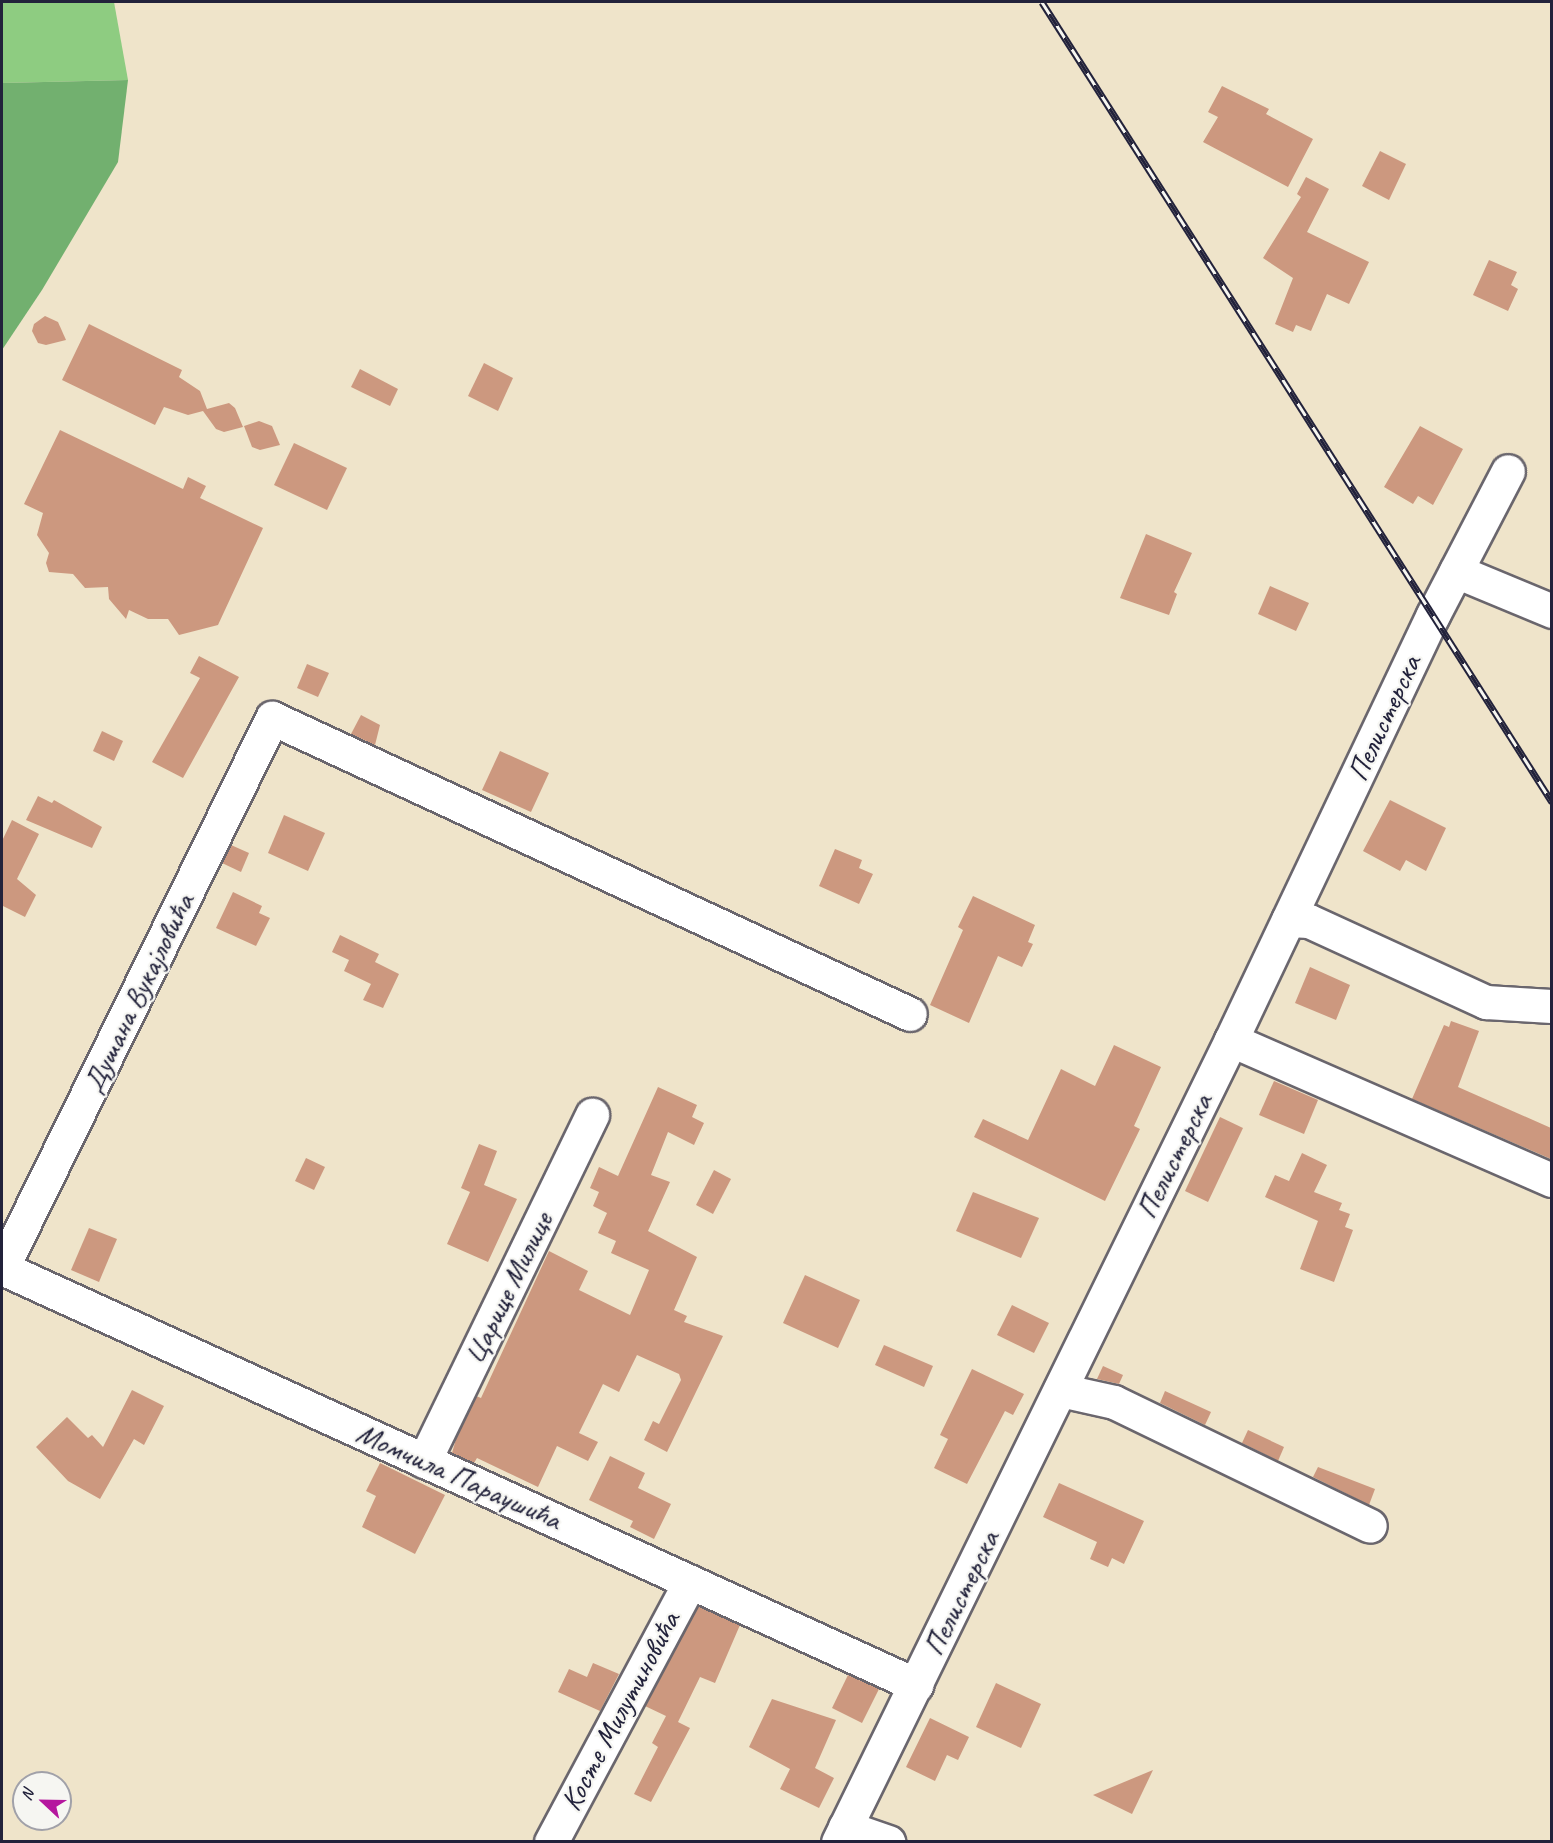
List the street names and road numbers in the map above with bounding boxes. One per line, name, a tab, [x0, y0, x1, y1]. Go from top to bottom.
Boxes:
street label: Пелистерска	[1339, 649, 1429, 787]
street label: Душана Вукајловића	[74, 888, 202, 1098]
street label: Пелистерска	[1128, 1088, 1220, 1224]
street label: Царице Милице	[456, 1206, 560, 1370]
street label: Момчила Параушића	[351, 1415, 567, 1537]
street label: Пелистерска	[915, 1525, 1007, 1661]
street label: Косте Милутиновића	[551, 1603, 689, 1819]

